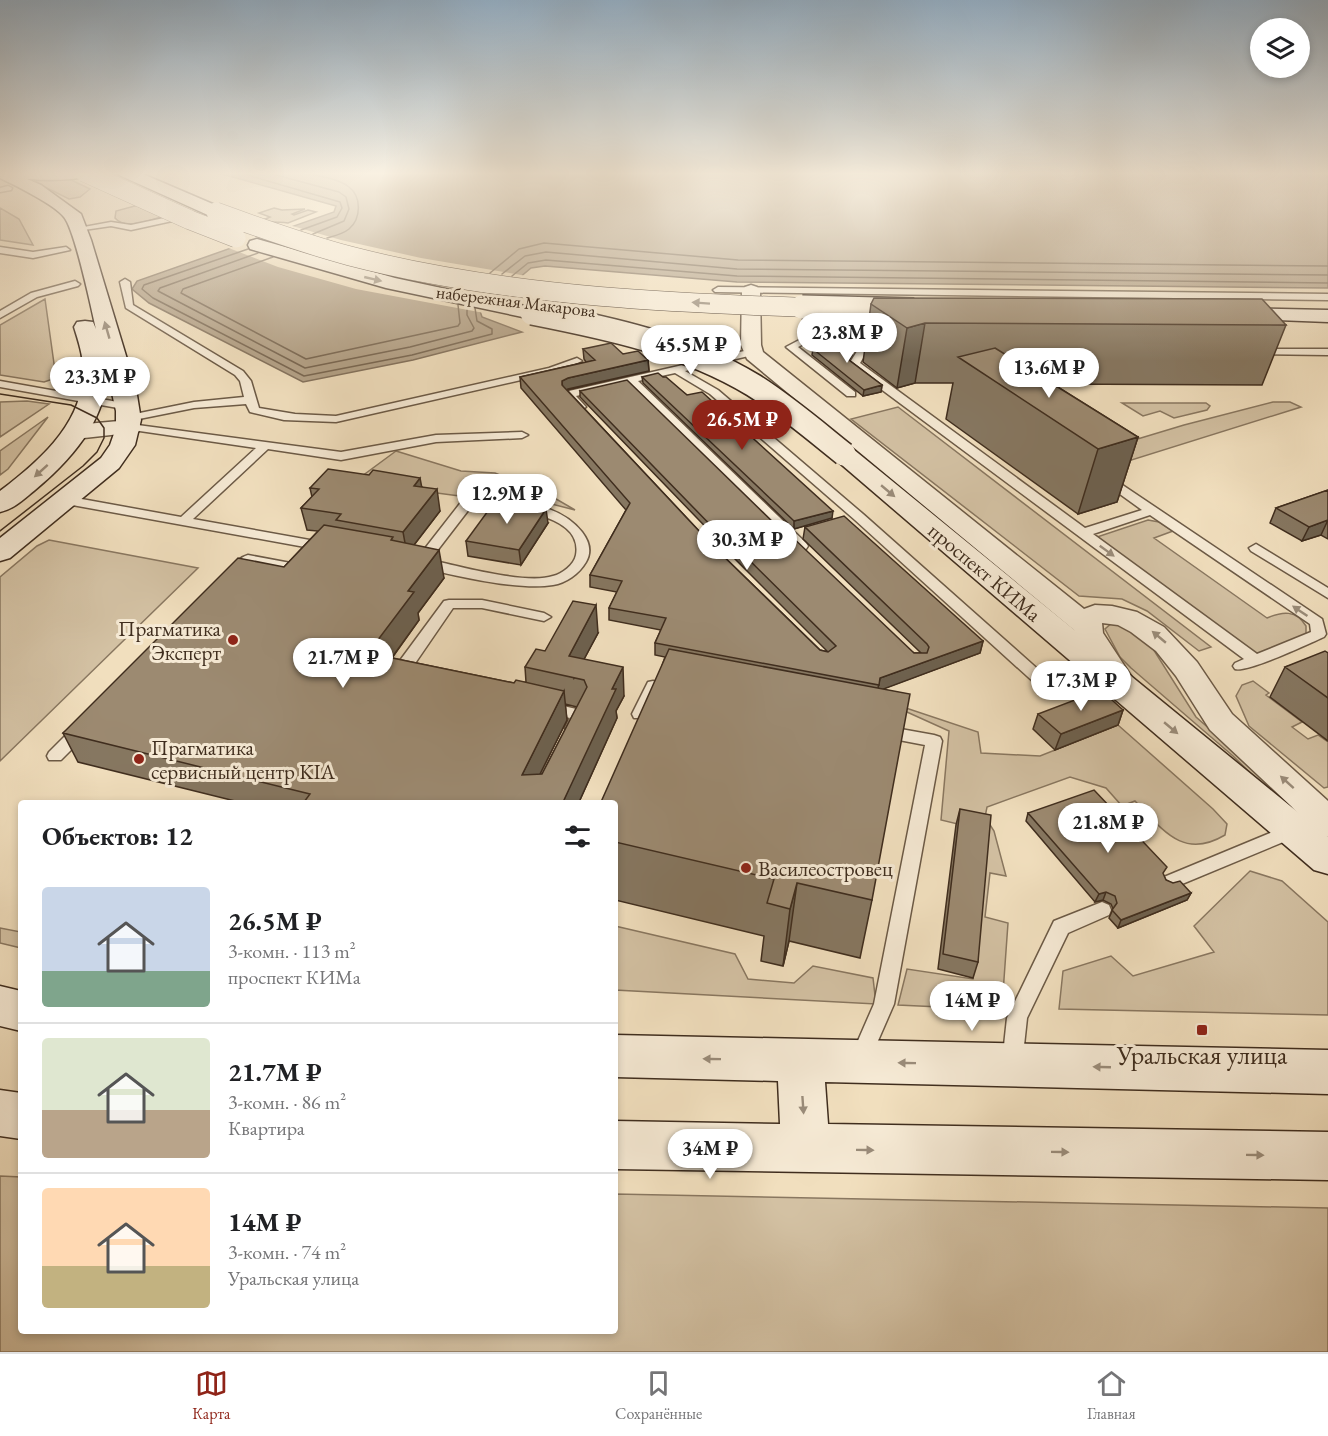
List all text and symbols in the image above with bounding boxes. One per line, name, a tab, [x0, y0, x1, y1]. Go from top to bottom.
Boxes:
map controls	[1250, 18, 1310, 78]
button: layers	[1250, 18, 1310, 78]
one-way arrow	[364, 274, 383, 284]
street label: набережная Макарова	[435, 280, 598, 322]
one-way arrow	[692, 299, 711, 308]
pin: 23.8M ₽	[792, 313, 902, 364]
text: 23.8M ₽	[811, 319, 883, 345]
one-way arrow	[102, 321, 111, 339]
pin: 45.5M ₽	[636, 325, 746, 376]
text: 45.5M ₽	[655, 331, 727, 357]
pin: 13.6M ₽	[994, 348, 1104, 399]
text: 13.6M ₽	[1013, 354, 1085, 380]
pin: 23.3M ₽	[45, 357, 155, 408]
text: 23.3M ₽	[64, 363, 136, 389]
pin: 26.5M ₽	[687, 400, 797, 451]
text: 26.5M ₽	[706, 406, 778, 432]
one-way arrow	[33, 464, 48, 478]
pin: 12.9M ₽	[452, 474, 562, 525]
text: 12.9M ₽	[471, 480, 543, 506]
one-way arrow	[881, 485, 896, 497]
street label: проспект КИМа	[923, 517, 1048, 628]
pin: 30.3M ₽	[692, 520, 802, 571]
text: 30.3M ₽	[711, 526, 783, 552]
one-way arrow	[1099, 544, 1114, 556]
one-way arrow	[1292, 606, 1308, 617]
place label: Прагматика Эксперт	[118, 615, 222, 666]
one-way arrow	[1151, 631, 1167, 644]
marker: Прагматика Эксперт	[226, 633, 240, 647]
pin: 21.7M ₽	[288, 638, 398, 689]
text: 21.7M ₽	[307, 644, 379, 670]
pin: 17.3M ₽	[1026, 661, 1136, 712]
text: 17.3M ₽	[1045, 667, 1117, 693]
one-way arrow	[1163, 721, 1178, 734]
place label: Прагматика сервисный центр KIA	[151, 734, 336, 785]
marker: Прагматика сервисный центр KIA	[132, 752, 146, 766]
one-way arrow	[1280, 776, 1295, 789]
pin: 21.8M ₽	[1053, 803, 1163, 854]
text: 21.8M ₽	[1072, 809, 1144, 835]
text: Объектов: 12	[42, 819, 193, 853]
icon: filters	[561, 820, 594, 853]
place label: Василеостровец	[758, 855, 893, 882]
marker: Василеостровец	[739, 861, 753, 875]
text: 26.5M ₽	[228, 904, 322, 938]
icon: home	[90, 911, 162, 983]
text: 3-комн. · 113 m²	[228, 938, 356, 964]
text: проспект КИМа	[228, 964, 361, 990]
pin: 14M ₽	[930, 981, 1014, 1032]
text: 14M ₽	[944, 987, 1000, 1013]
marker: Уральская улица	[1195, 1023, 1209, 1037]
place label: Уральская улица	[1116, 1038, 1288, 1072]
one-way arrow	[702, 1054, 721, 1063]
text: 21.7M ₽	[228, 1055, 322, 1089]
one-way arrow	[897, 1058, 916, 1067]
icon: home	[90, 1062, 162, 1134]
one-way arrow	[1092, 1063, 1111, 1072]
text: 3-комн. · 86 m²	[228, 1089, 346, 1115]
one-way arrow	[798, 1095, 808, 1114]
text: Квартира	[228, 1115, 305, 1141]
pin: 34M ₽	[668, 1129, 752, 1180]
text: 34M ₽	[682, 1135, 738, 1161]
one-way arrow	[855, 1145, 874, 1155]
one-way arrow	[1050, 1147, 1069, 1157]
one-way arrow	[1245, 1150, 1264, 1160]
text: 14M ₽	[228, 1205, 302, 1239]
icon: home	[90, 1212, 162, 1284]
text: 3-комн. · 74 m²	[228, 1239, 346, 1265]
text: Уральская улица	[228, 1265, 359, 1291]
tab: Карта	[192, 1367, 231, 1424]
tab: Сохранённые	[615, 1367, 702, 1424]
tab: Главная	[1087, 1367, 1136, 1424]

